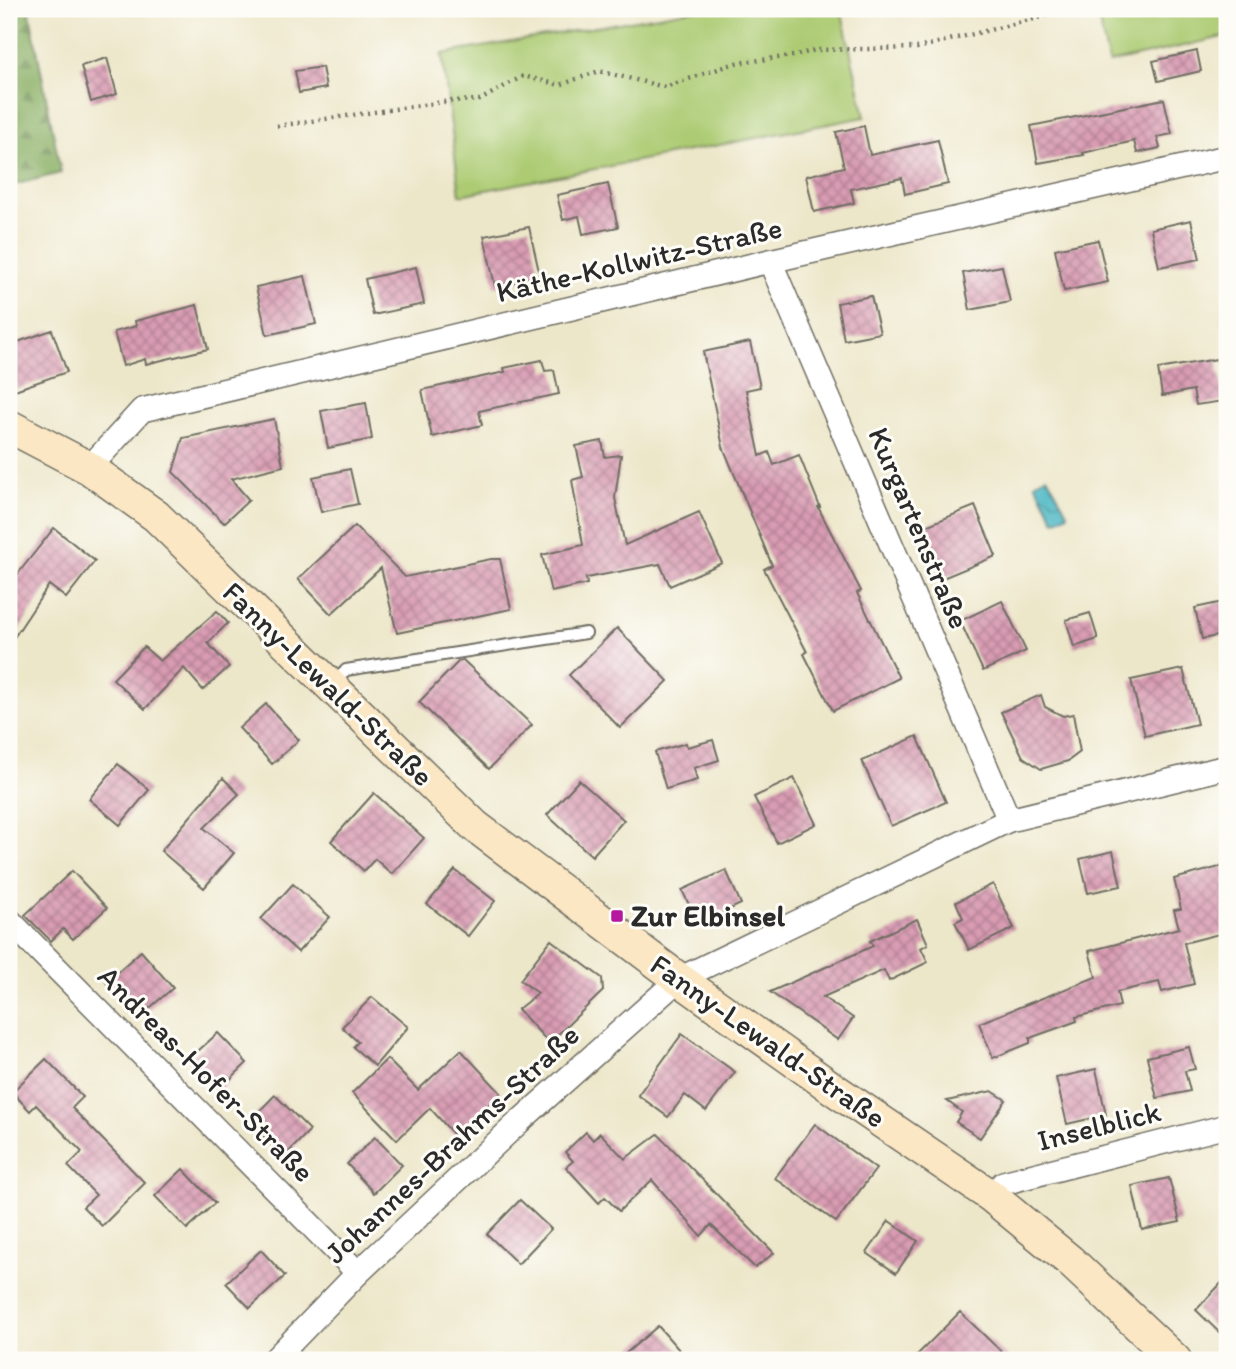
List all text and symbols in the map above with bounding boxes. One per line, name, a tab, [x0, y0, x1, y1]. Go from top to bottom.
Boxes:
street label: Käthe-Kollwitz-Straße	[492, 209, 785, 310]
street label: Kurgartenstraße	[860, 422, 979, 634]
street label: Fanny-Lewald-Straße	[215, 573, 442, 794]
place label: Zur Elbinsel	[631, 897, 785, 934]
marker: Zur Elbinsel	[609, 908, 625, 924]
street label: Fanny-Lewald-Straße	[643, 945, 893, 1136]
street label: Andreas-Hofer-Straße	[90, 958, 322, 1190]
street label: Johannes-Brahms-Straße	[317, 1016, 587, 1271]
street label: Inselblick	[1033, 1092, 1165, 1159]

